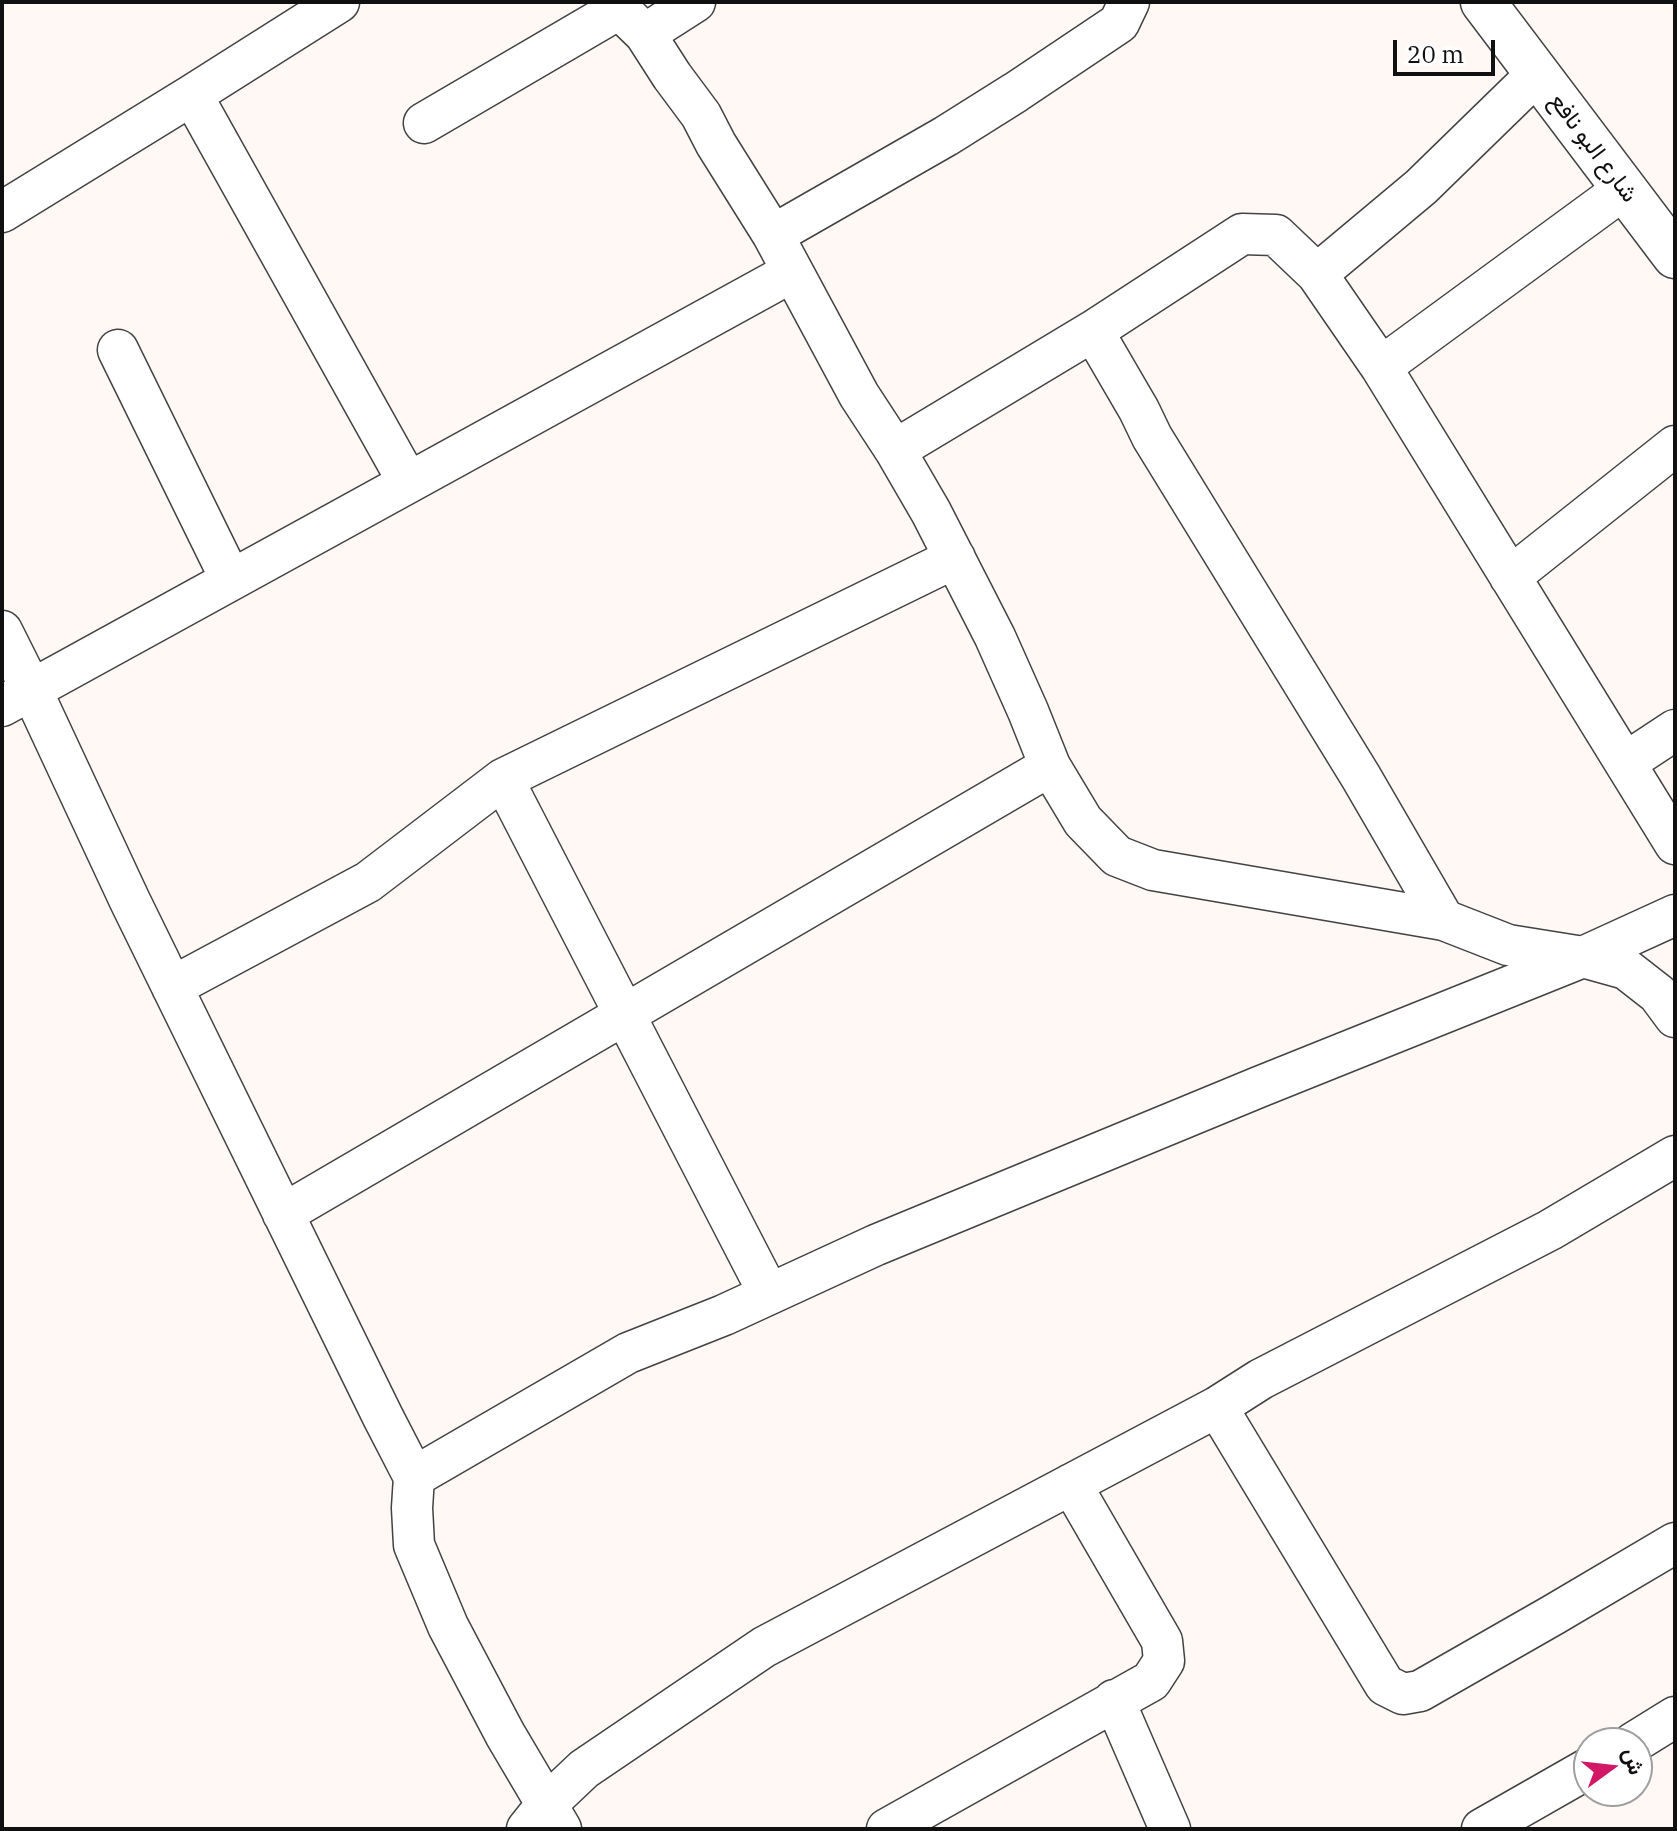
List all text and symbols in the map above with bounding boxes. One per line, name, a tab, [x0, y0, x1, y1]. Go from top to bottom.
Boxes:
scale bar	[1397, 24, 1499, 74]
text: 20 m	[1407, 38, 1464, 70]
street label: شارع البو نافع	[1543, 88, 1643, 208]
north arrow	[1573, 1727, 1653, 1807]
text: ش	[1617, 1745, 1652, 1778]

